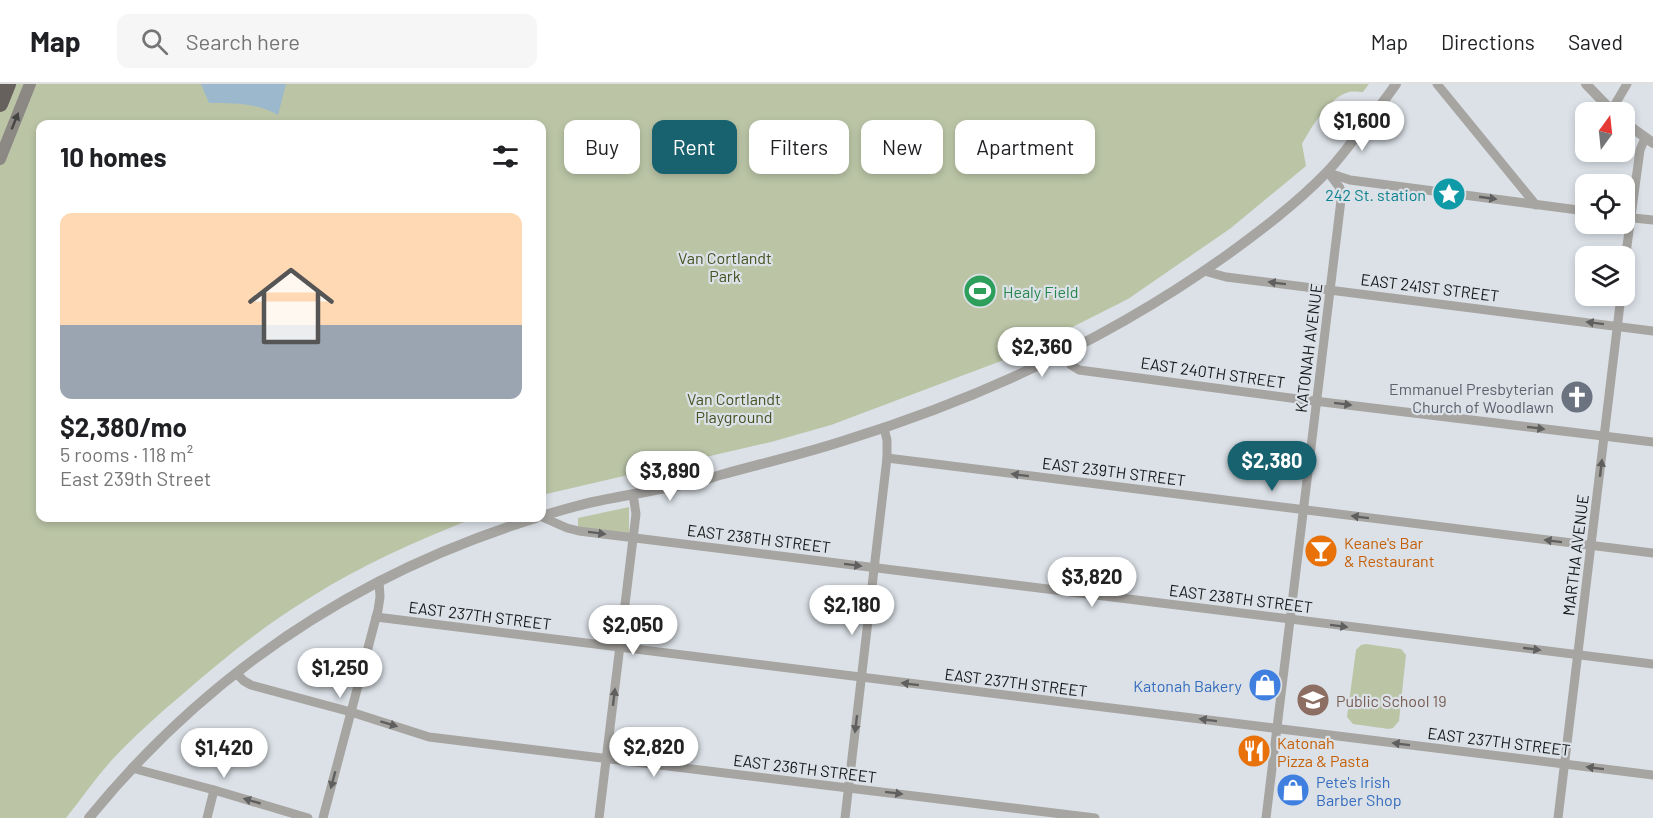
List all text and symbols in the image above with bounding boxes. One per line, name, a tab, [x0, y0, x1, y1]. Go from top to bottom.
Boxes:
search box	[117, 14, 537, 68]
text: Map	[30, 24, 81, 58]
icon: search	[138, 25, 171, 58]
text: Search here	[186, 28, 300, 54]
text: Map	[1371, 29, 1408, 54]
text: Directions	[1441, 29, 1535, 54]
text: Saved	[1568, 29, 1623, 54]
pin: $1,600	[1313, 101, 1411, 152]
north arrow	[1575, 102, 1635, 162]
map controls	[1575, 102, 1635, 306]
text: $1,600	[1333, 108, 1391, 132]
one-way arrow	[10, 112, 20, 130]
chip: Buy	[564, 120, 640, 174]
chip: Rent	[652, 120, 737, 174]
chip: Filters	[749, 120, 849, 174]
chip: New	[861, 120, 943, 174]
chip: Apartment	[955, 120, 1095, 174]
icon: filters	[489, 140, 522, 173]
text: 10 homes	[60, 141, 167, 172]
button: locate	[1575, 174, 1635, 234]
place icon: 242 St. station	[1431, 176, 1467, 212]
place label: 242 St. station	[1325, 185, 1426, 204]
one-way arrow	[1479, 194, 1498, 203]
button: layers	[1575, 246, 1635, 306]
park label: Van Cortlandt Park	[678, 248, 772, 285]
icon: home	[237, 252, 345, 360]
street label: EAST 241ST STREET	[1360, 269, 1500, 305]
sports icon: Healy Field	[962, 273, 998, 309]
one-way arrow	[1267, 278, 1286, 288]
place label: Healy Field	[1003, 282, 1078, 301]
street label: KATONAH AVENUE	[1291, 282, 1325, 414]
one-way arrow	[1585, 319, 1604, 328]
pin: $2,360	[993, 327, 1091, 378]
text: $2,360	[1012, 334, 1072, 358]
street label: EAST 240TH STREET	[1140, 352, 1286, 392]
place label: Emmanuel Presbyterian Church of Woodlawn	[1389, 379, 1554, 416]
church icon: Emmanuel Presbyterian Church of Woodlawn	[1559, 379, 1595, 415]
park label: Van Cortlandt Playground	[687, 389, 781, 426]
one-way arrow	[1333, 399, 1352, 409]
text: $2,380/mo	[60, 411, 187, 442]
one-way arrow	[1527, 423, 1546, 432]
pin: $2,380	[1223, 441, 1321, 492]
text: 5 rooms · 118 m²	[60, 442, 193, 466]
text: $2,380	[1242, 448, 1302, 472]
pin: $3,890	[621, 451, 719, 502]
street label: EAST 239TH STREET	[1041, 453, 1187, 489]
text: $3,890	[640, 458, 700, 482]
one-way arrow	[1597, 459, 1606, 478]
text: East 239th Street	[60, 466, 211, 490]
one-way arrow	[1011, 470, 1030, 479]
street label: MARTHA AVENUE	[1558, 493, 1592, 617]
one-way arrow	[1350, 512, 1369, 522]
street label: EAST 238TH STREET	[686, 520, 832, 556]
one-way arrow	[588, 528, 607, 538]
bar icon: Keane's Bar & Restaurant	[1303, 533, 1339, 569]
place label: Keane's Bar & Restaurant	[1344, 533, 1435, 570]
one-way arrow	[1544, 536, 1563, 545]
pin: $3,820	[1043, 557, 1141, 608]
one-way arrow	[844, 560, 863, 570]
text: $3,820	[1062, 564, 1122, 588]
street label: EAST 238TH STREET	[1168, 580, 1314, 616]
pin: $2,180	[803, 585, 901, 636]
text: $2,180	[823, 592, 881, 616]
street label: EAST 237TH STREET	[408, 597, 552, 633]
pin: $2,050	[584, 605, 682, 656]
text: $2,050	[603, 612, 664, 636]
one-way arrow	[1329, 621, 1348, 630]
one-way arrow	[1523, 644, 1542, 654]
pin: $1,250	[291, 648, 389, 699]
text: $1,250	[311, 655, 369, 679]
street label: EAST 237TH STREET	[944, 664, 1088, 700]
shop icon: Katonah Bakery	[1247, 667, 1283, 703]
place label: Katonah Bakery	[1133, 676, 1243, 695]
one-way arrow	[900, 680, 919, 689]
school or university icon: Public School 19	[1295, 682, 1331, 718]
one-way arrow	[609, 688, 619, 707]
place label: Public School 19	[1336, 691, 1447, 710]
one-way arrow	[851, 715, 861, 734]
one-way arrow	[1198, 716, 1217, 725]
one-way arrow	[380, 720, 398, 729]
street label: EAST 237TH STREET	[1427, 723, 1571, 759]
pin: $2,820	[605, 727, 703, 778]
pin: $1,420	[175, 728, 273, 779]
restaurant icon: Katonah Pizza & Pasta	[1236, 733, 1272, 769]
place label: Katonah Pizza & Pasta	[1277, 733, 1369, 770]
text: $2,820	[623, 734, 685, 758]
text: $1,420	[195, 735, 253, 759]
one-way arrow	[1392, 739, 1411, 749]
street label: EAST 236TH STREET	[732, 750, 878, 786]
one-way arrow	[1585, 763, 1604, 772]
one-way arrow	[327, 771, 337, 789]
shop icon: Pete's Irish Barber Shop	[1275, 772, 1311, 808]
place label: Pete's Irish Barber Shop	[1316, 772, 1402, 809]
one-way arrow	[885, 789, 904, 798]
one-way arrow	[243, 796, 261, 805]

